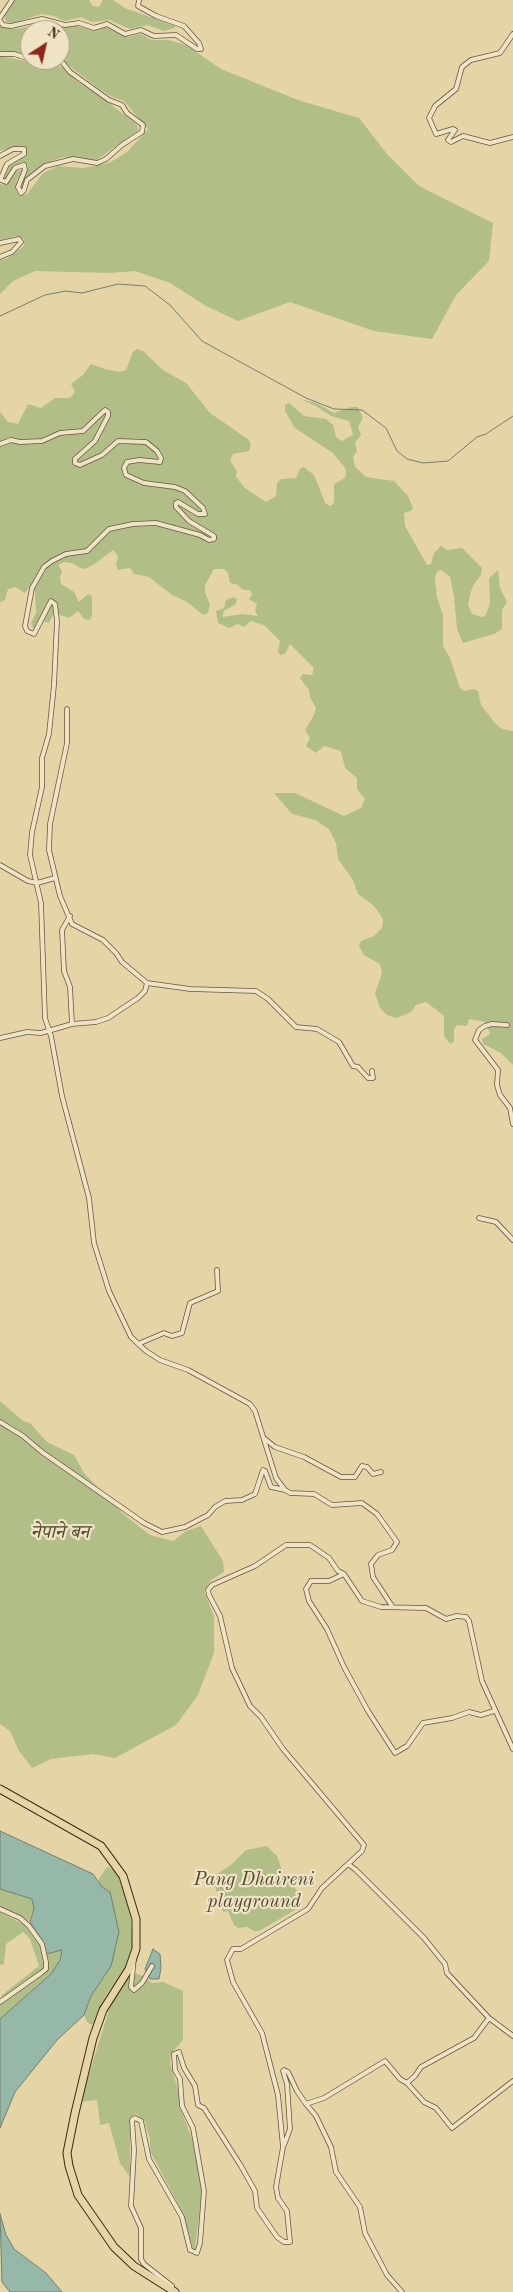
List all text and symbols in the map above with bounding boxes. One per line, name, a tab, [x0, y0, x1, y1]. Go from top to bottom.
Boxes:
north arrow	[20, 20, 70, 70]
text: N	[45, 25, 61, 42]
park label: नेपाने बन	[31, 1522, 89, 1544]
park label: Pang Dhaireni playground	[194, 1869, 314, 1913]

